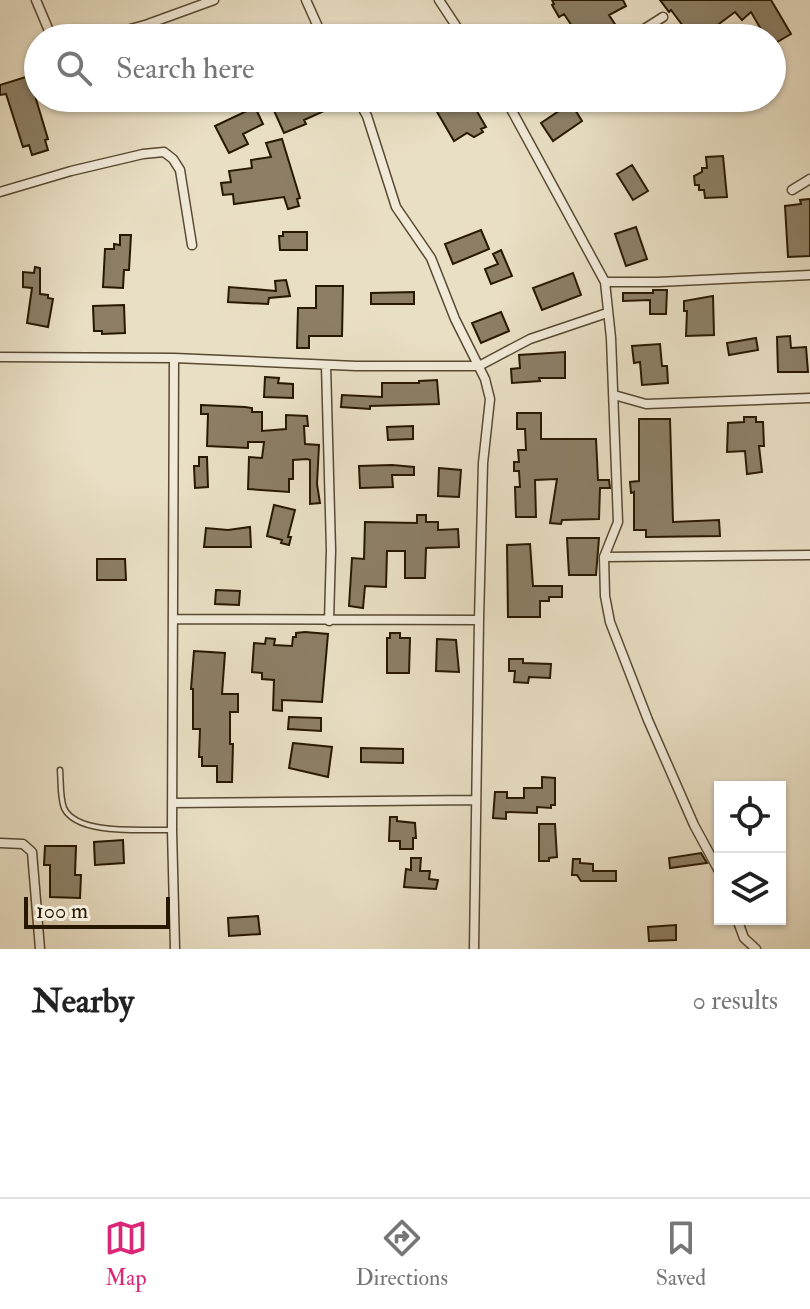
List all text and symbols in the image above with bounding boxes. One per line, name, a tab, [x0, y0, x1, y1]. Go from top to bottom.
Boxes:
search box	[24, 24, 786, 112]
icon: search	[52, 46, 96, 90]
text: Search here	[116, 50, 255, 87]
map controls	[714, 781, 786, 925]
button: locate	[714, 781, 786, 853]
button: layers	[714, 853, 786, 925]
scale bar	[24, 893, 170, 929]
text: 100 m	[36, 897, 88, 925]
text: Nearby	[32, 980, 134, 1023]
text: 0 results	[693, 985, 778, 1017]
tab: Map	[104, 1216, 148, 1292]
tab: Directions	[356, 1216, 448, 1292]
tab: Saved	[656, 1216, 706, 1292]

